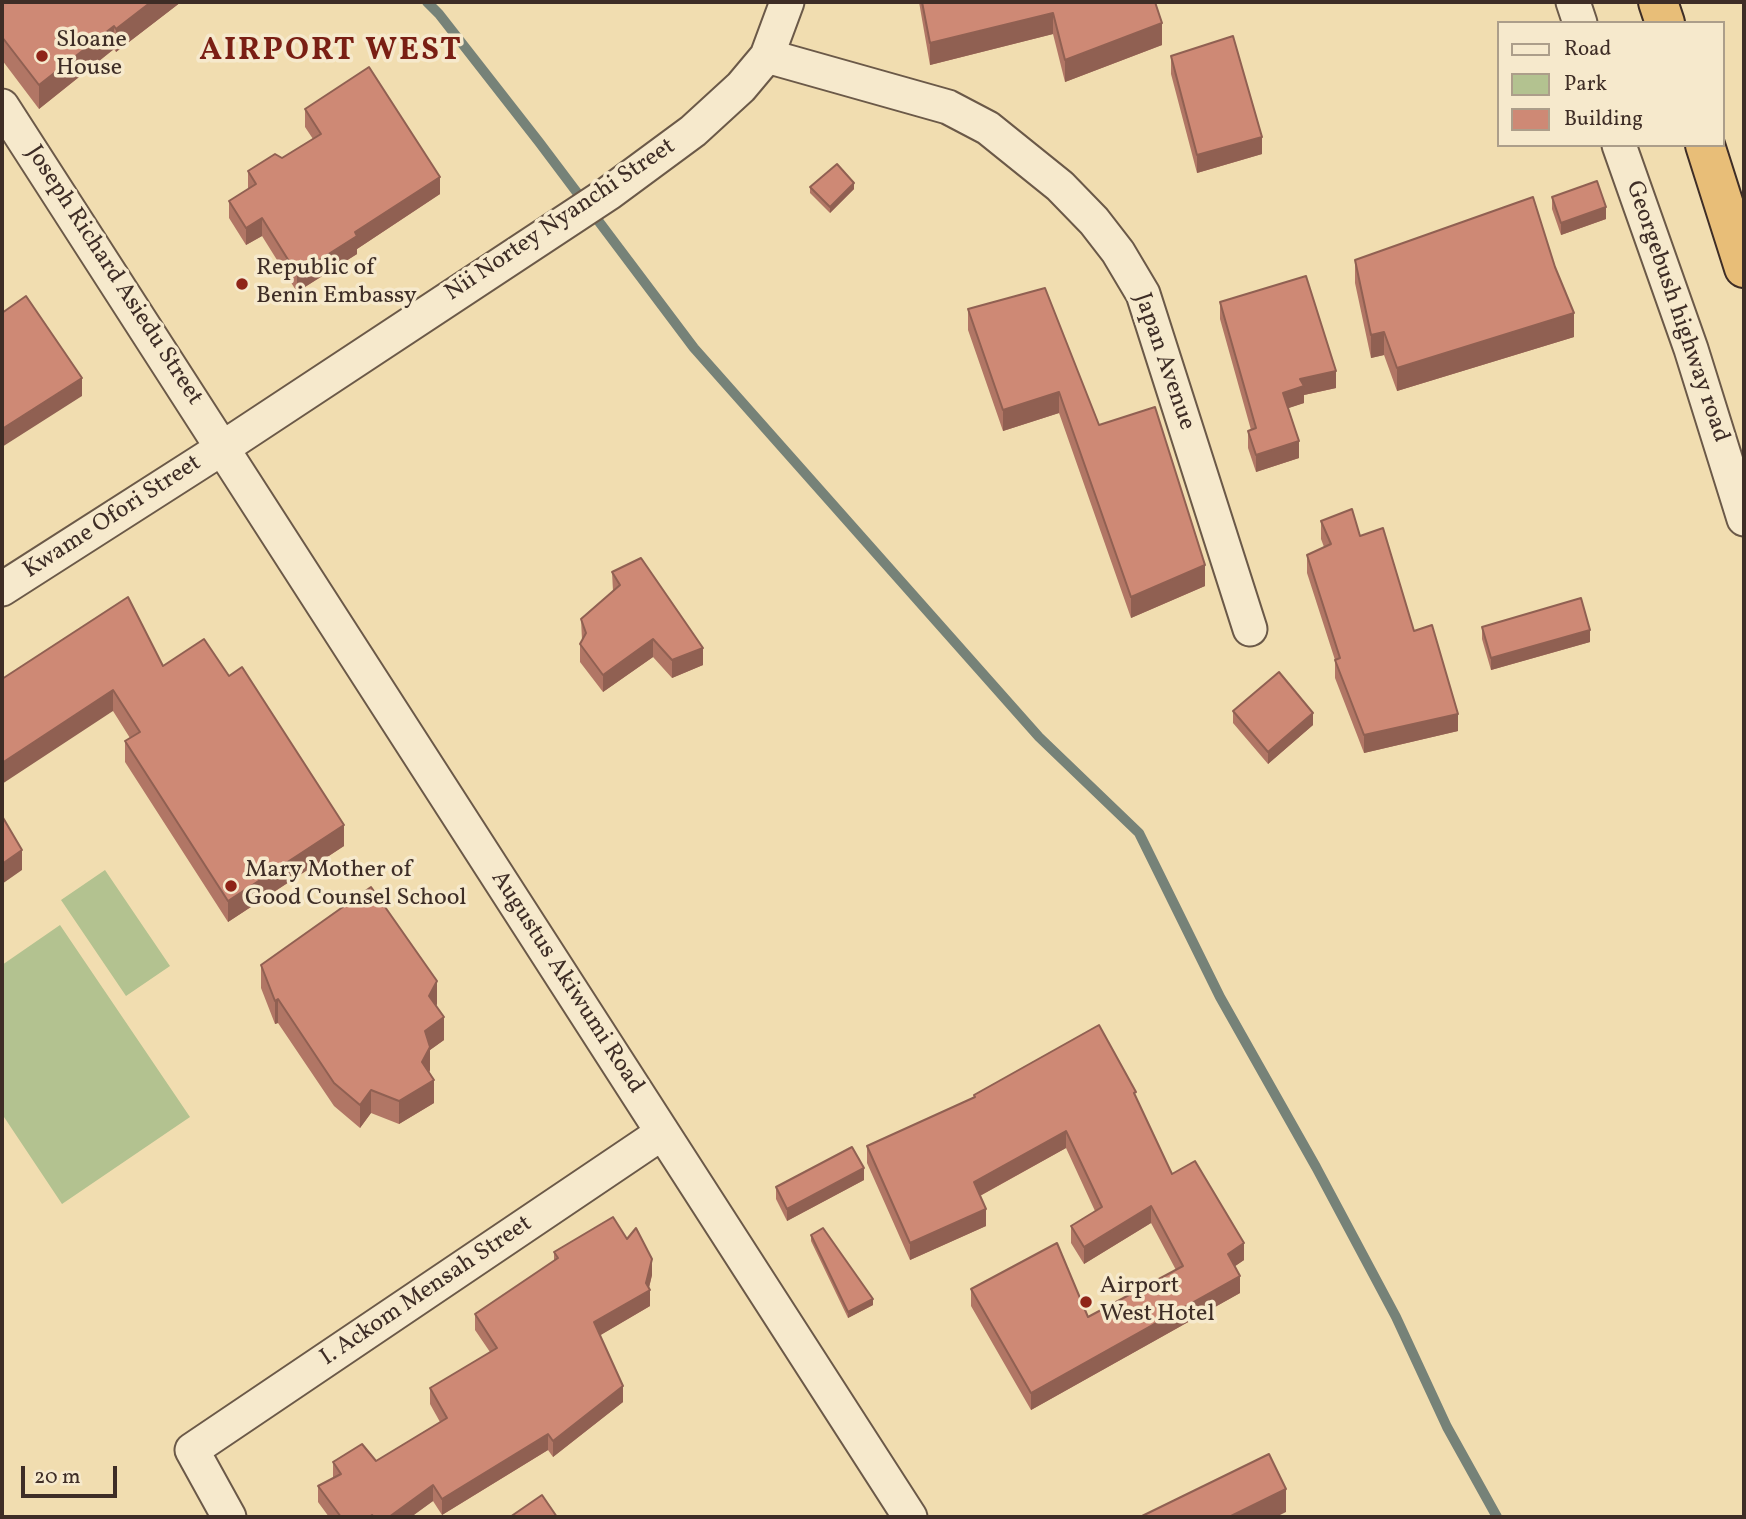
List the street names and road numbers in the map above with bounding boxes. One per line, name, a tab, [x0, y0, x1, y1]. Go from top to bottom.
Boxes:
street label: Nii Nortey Nyanchi Street	[441, 133, 681, 309]
street label: Joseph Richard Asiedu Street	[18, 141, 208, 411]
street label: Georgebush highway road	[1618, 178, 1734, 446]
street label: Japan Avenue	[1126, 290, 1200, 434]
street label: Kwame Ofori Street	[19, 450, 207, 586]
street label: Augustus Akiwumi Road	[483, 866, 649, 1100]
street label: I. Ackom Mensah Street	[316, 1210, 538, 1374]

